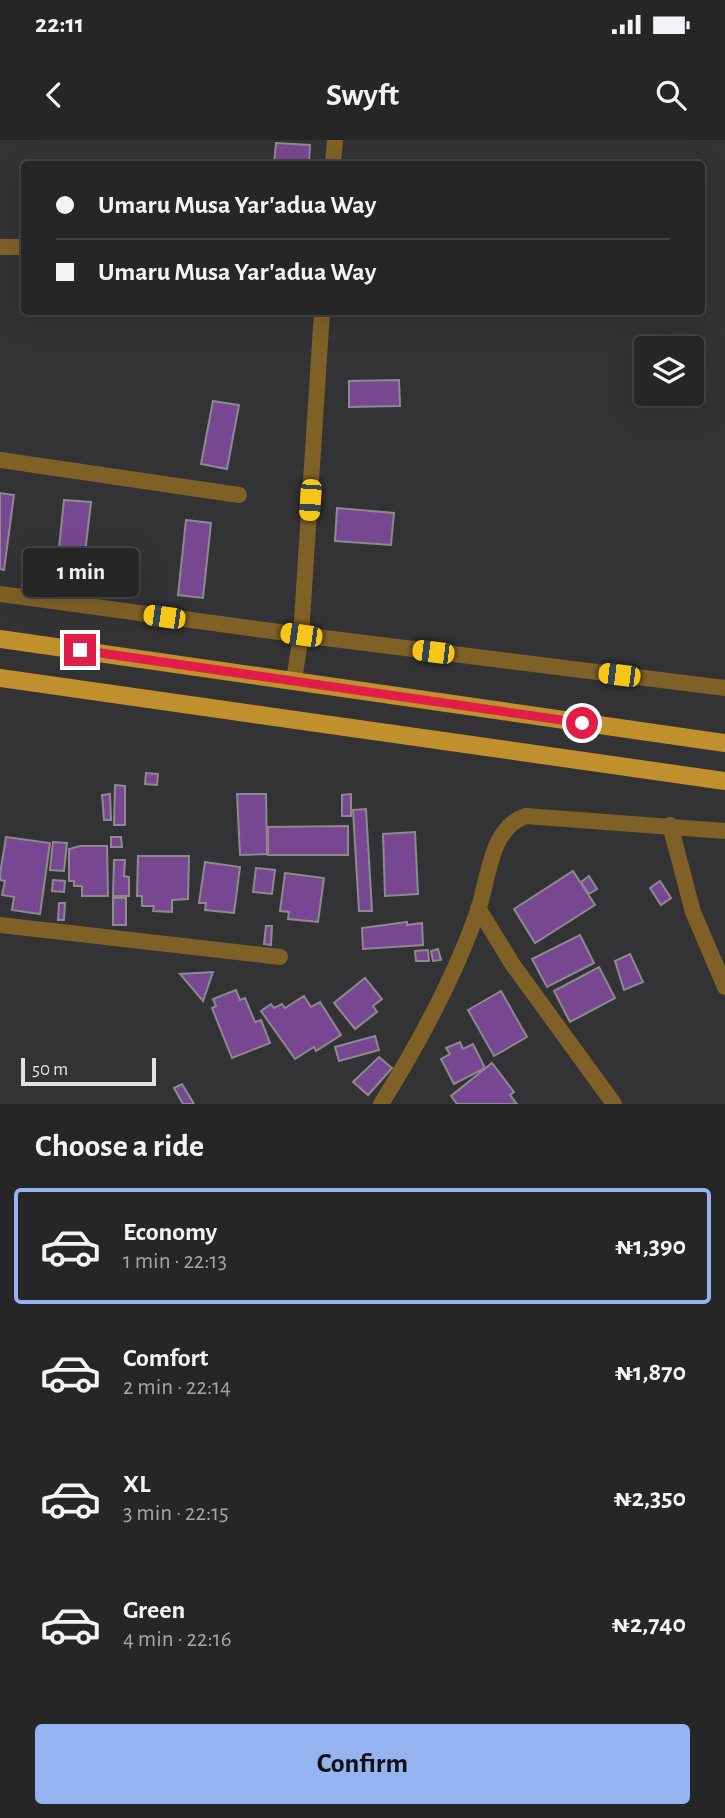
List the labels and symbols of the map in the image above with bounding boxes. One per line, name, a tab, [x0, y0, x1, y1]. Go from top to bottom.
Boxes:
car	[299, 478, 322, 522]
callout: 1 min	[22, 548, 138, 598]
car	[142, 604, 187, 630]
car	[279, 622, 324, 648]
route end	[64, 634, 96, 666]
car	[411, 639, 456, 665]
car	[597, 662, 642, 688]
route start	[566, 707, 598, 739]
scale bar	[21, 1055, 156, 1087]

